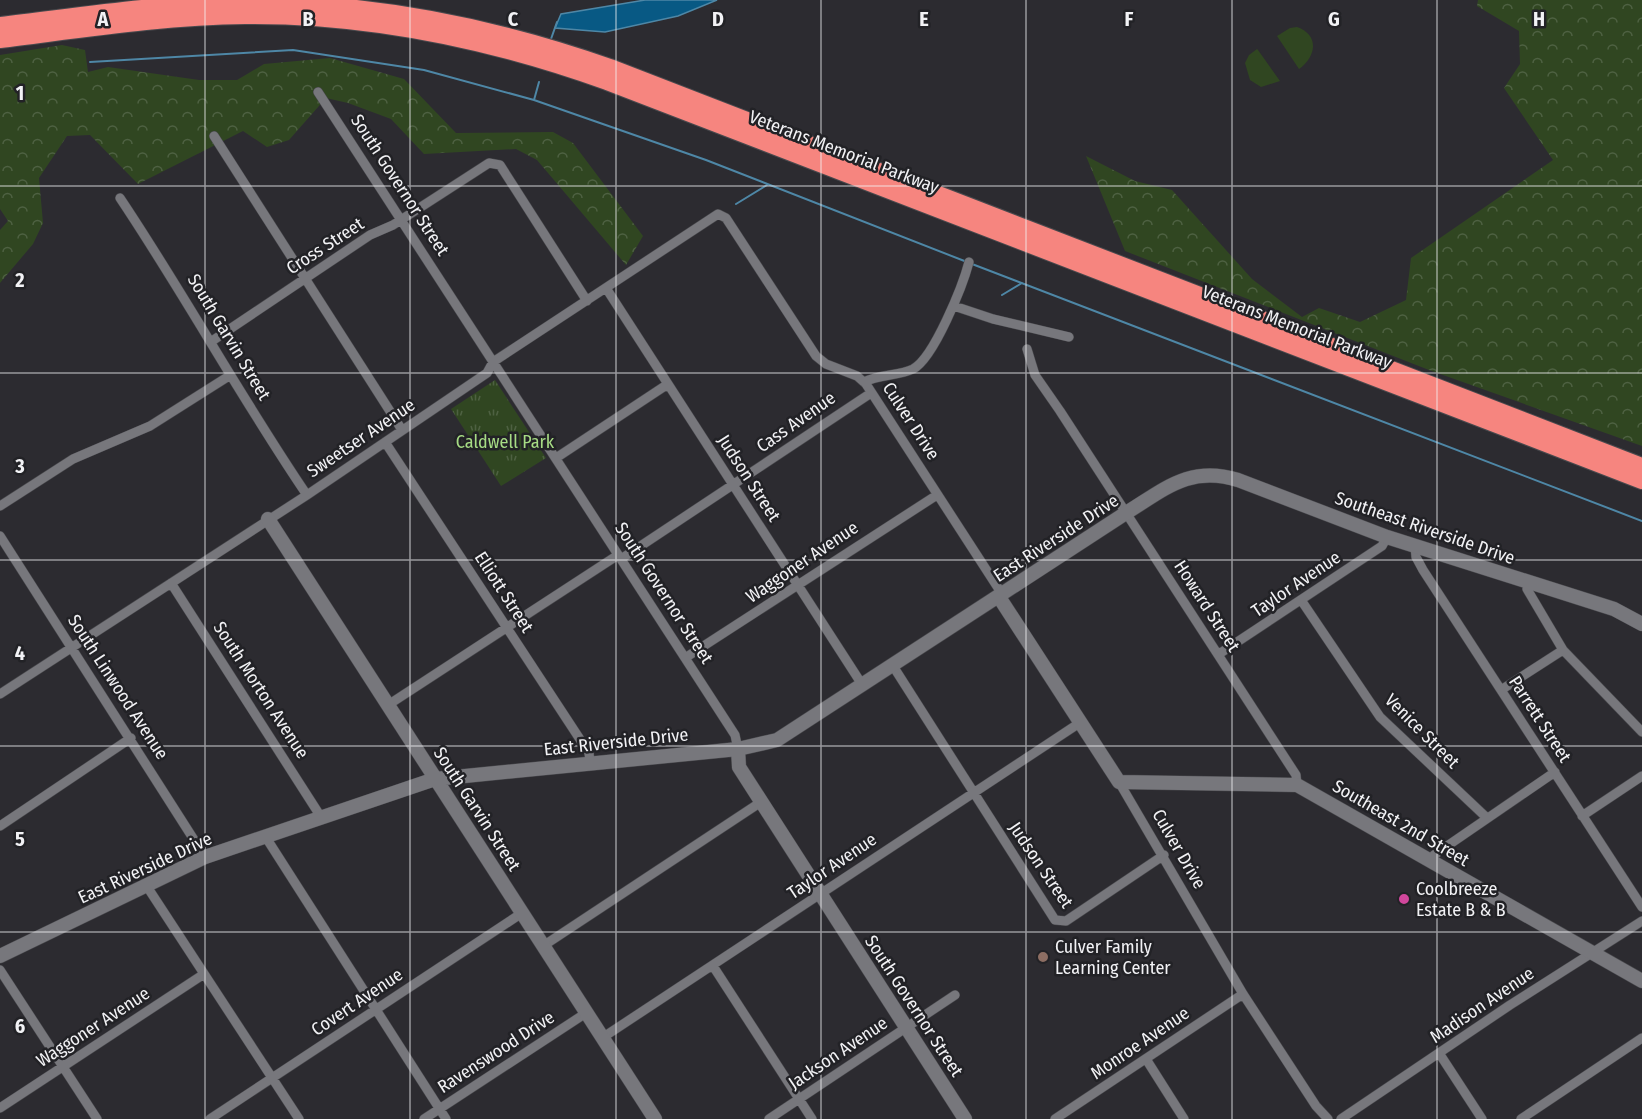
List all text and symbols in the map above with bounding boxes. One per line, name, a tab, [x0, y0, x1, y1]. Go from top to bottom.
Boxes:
text: A	[97, 7, 110, 31]
text: B	[302, 7, 314, 31]
text: C	[508, 7, 519, 31]
text: D	[712, 7, 724, 31]
text: E	[919, 7, 929, 31]
text: F	[1125, 7, 1134, 31]
text: G	[1328, 7, 1340, 31]
text: H	[1533, 7, 1545, 31]
text: 1	[16, 81, 24, 105]
street label: Veterans Memorial Parkway	[746, 106, 942, 198]
street label: South Governor Street	[346, 110, 454, 260]
street label: Cross Street	[282, 213, 368, 279]
text: 2	[14, 268, 25, 292]
street label: South Garvin Street	[183, 270, 275, 404]
street label: Veterans Memorial Parkway	[1199, 281, 1395, 373]
street label: Culver Drive	[878, 378, 944, 464]
street label: Cass Avenue	[752, 387, 840, 457]
street label: Sweetser Avenue	[303, 394, 419, 482]
street label: Judson Street	[713, 430, 785, 526]
park label: Caldwell Park	[456, 431, 555, 453]
text: 3	[14, 454, 25, 478]
street label: Southeast Riverside Drive	[1332, 487, 1518, 569]
street label: East Riverside Drive	[989, 489, 1123, 587]
street label: Waggoner Avenue	[742, 516, 862, 608]
street label: South Governor Street	[610, 518, 718, 668]
street label: Taylor Avenue	[1247, 546, 1345, 622]
street label: Elliott Street	[470, 547, 538, 637]
street label: Howard Street	[1169, 556, 1245, 656]
street label: South Linwood Avenue	[63, 611, 173, 764]
street label: South Morton Avenue	[209, 617, 314, 763]
text: 4	[15, 641, 25, 665]
street label: Parrett Street	[1504, 672, 1576, 766]
street label: Venice Street	[1380, 689, 1464, 773]
street label: East Riverside Drive	[543, 723, 689, 761]
street label: South Garvin Street	[429, 743, 525, 875]
street label: Southeast 2nd Street	[1329, 775, 1473, 871]
street label: Culver Drive	[1147, 805, 1211, 893]
street label: Judson Street	[1004, 818, 1078, 912]
text: 5	[15, 827, 25, 851]
street label: East Riverside Drive	[75, 827, 215, 909]
street label: Taylor Avenue	[783, 828, 881, 904]
place label: Coolbreeze Estate B & B	[1416, 878, 1506, 921]
marker: Coolbreeze Estate B & B	[1397, 892, 1411, 906]
street label: South Governor Street	[860, 931, 968, 1081]
place label: Culver Family Learning Center	[1055, 936, 1171, 979]
marker: Culver Family Learning Center	[1036, 950, 1050, 964]
street label: Madison Avenue	[1426, 962, 1538, 1048]
street label: Covert Avenue	[307, 963, 407, 1041]
street label: Waggoner Avenue	[32, 982, 154, 1072]
street label: Monroe Avenue	[1087, 1002, 1194, 1084]
street label: Ravenswood Drive	[433, 1006, 559, 1098]
street label: Jackson Avenue	[784, 1012, 892, 1094]
text: 6	[15, 1014, 25, 1038]

